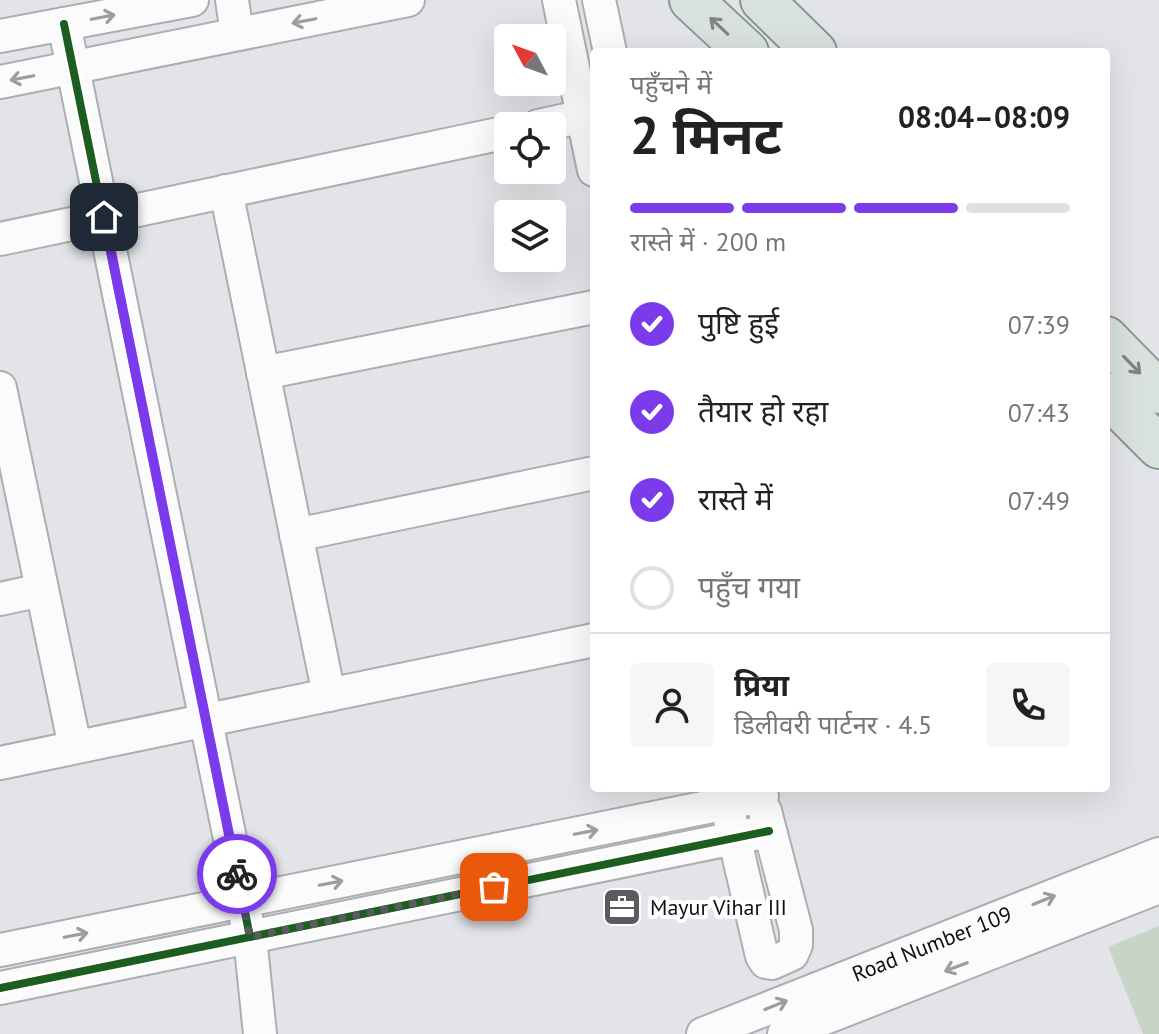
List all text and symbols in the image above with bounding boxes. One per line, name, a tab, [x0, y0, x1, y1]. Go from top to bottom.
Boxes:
one-way arrow	[89, 8, 115, 23]
one-way arrow	[292, 14, 317, 29]
one-way arrow	[710, 17, 729, 36]
north arrow	[494, 24, 566, 96]
map controls	[494, 24, 566, 272]
text: पहुँचने में	[630, 68, 712, 101]
one-way arrow	[9, 71, 35, 86]
text: 08:04–08:09	[898, 97, 1070, 136]
text: 2 मिनट	[630, 101, 782, 168]
button: locate	[494, 112, 566, 184]
pin	[70, 183, 138, 251]
icon: home	[82, 195, 126, 239]
button: layers	[494, 200, 566, 272]
text: रास्ते में · 200 m	[630, 225, 786, 258]
icon: check	[630, 302, 674, 346]
text: पुष्टि हुई	[698, 303, 779, 342]
text: 07:39	[1008, 308, 1070, 341]
one-way arrow	[1123, 355, 1142, 375]
icon: check	[630, 390, 674, 434]
text: तैयार हो रहा	[698, 391, 828, 430]
text: 07:43	[1008, 396, 1070, 429]
icon: check	[630, 478, 674, 522]
text: रास्ते में	[698, 479, 773, 518]
text: 07:49	[1008, 484, 1070, 517]
text: पहुँच गया	[698, 567, 800, 606]
button: person	[630, 663, 714, 747]
button: phone	[986, 663, 1070, 747]
text: प्रिया	[734, 665, 789, 704]
text: डिलीवरी पार्टनर · 4.5	[734, 708, 932, 741]
one-way arrow	[573, 823, 598, 838]
courier	[197, 834, 277, 914]
icon: bike	[215, 852, 259, 896]
pin	[460, 853, 528, 921]
icon: bag	[472, 865, 516, 909]
one-way arrow	[318, 875, 344, 890]
office icon: Mayur Vihar III	[601, 886, 643, 928]
one-way arrow	[1031, 891, 1056, 906]
place label: Mayur Vihar III	[650, 893, 787, 921]
street label: Road Number 109	[848, 900, 1016, 988]
one-way arrow	[63, 927, 89, 942]
one-way arrow	[944, 960, 969, 975]
one-way arrow	[763, 997, 788, 1011]

